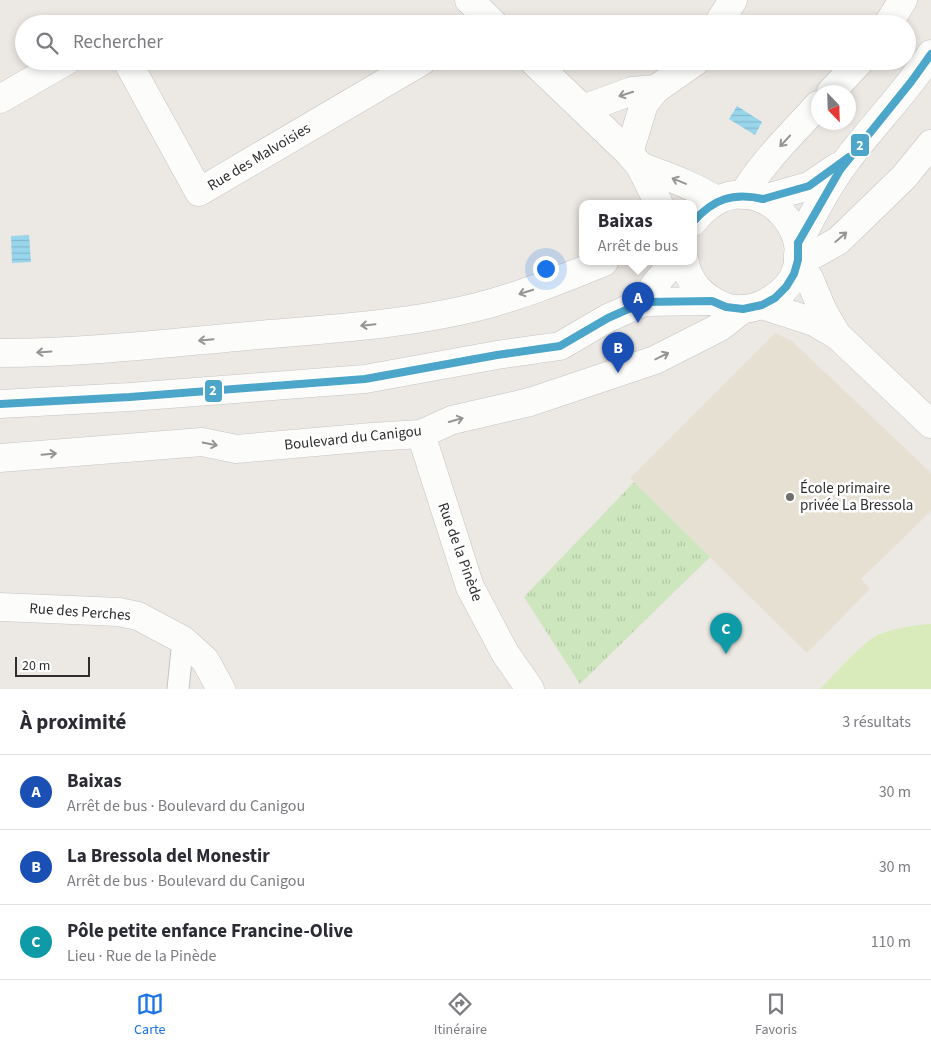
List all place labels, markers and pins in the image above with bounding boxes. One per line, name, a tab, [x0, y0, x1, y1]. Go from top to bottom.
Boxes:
pin: A	[622, 282, 654, 323]
pin: B	[602, 332, 634, 373]
place label: École primaire privée La Bressola	[800, 478, 913, 516]
marker: École primaire privée La Bressola	[784, 491, 796, 503]
pin: C	[710, 613, 742, 654]

